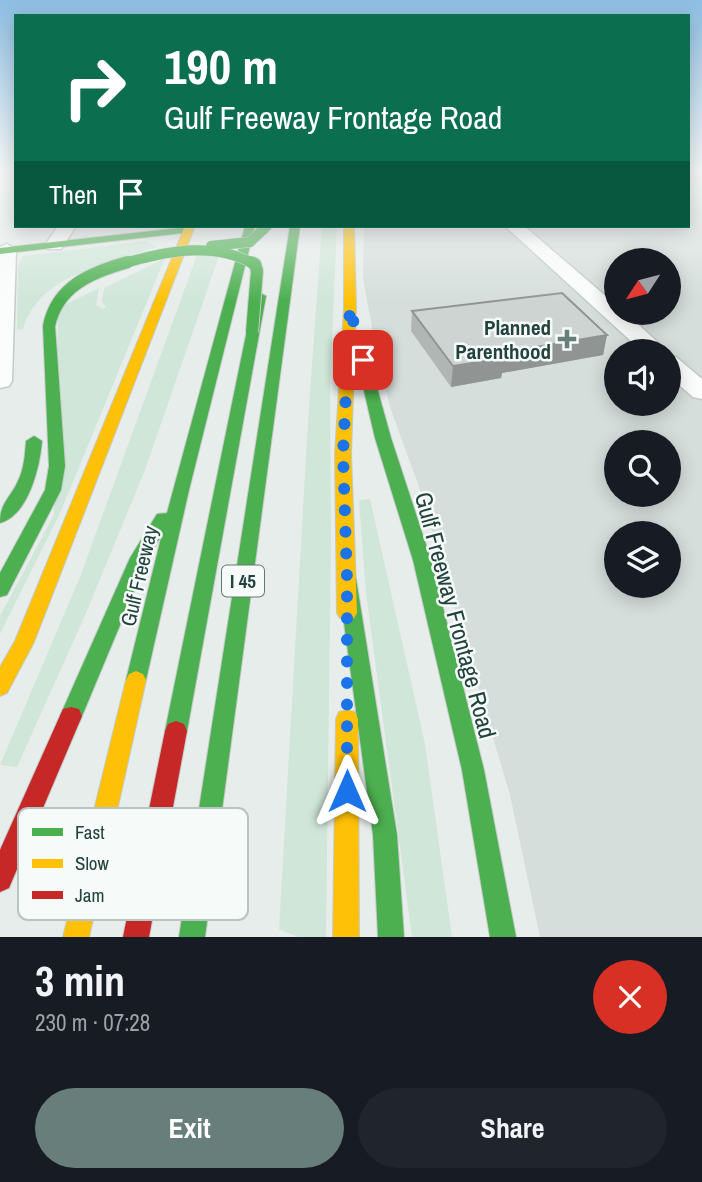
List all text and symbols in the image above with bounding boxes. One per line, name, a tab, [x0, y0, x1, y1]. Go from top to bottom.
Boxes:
text: 190 m	[164, 33, 278, 99]
icon: right	[49, 42, 140, 133]
text: Gulf Freeway Frontage Road	[164, 96, 502, 139]
icon: arrive	[112, 175, 150, 213]
text: Then	[49, 177, 98, 212]
north arrow	[604, 248, 681, 326]
map controls	[604, 248, 681, 598]
place label: Planned Parenthood	[455, 313, 551, 366]
marker: Planned Parenthood	[557, 329, 577, 349]
pin	[333, 330, 393, 390]
button: sound	[604, 339, 681, 416]
icon: arrive	[344, 341, 382, 379]
button: search	[604, 430, 681, 507]
street label: Gulf Freeway Frontage Road	[408, 488, 504, 742]
button: layers	[604, 521, 681, 598]
street label: Gulf Freeway	[113, 522, 165, 629]
road number: I 45	[222, 566, 264, 596]
position arrow	[310, 754, 384, 828]
legend	[18, 808, 248, 920]
text: Fast	[75, 819, 105, 845]
text: Slow	[75, 850, 110, 876]
text: Jam	[75, 882, 104, 908]
text: 3 min	[35, 953, 125, 1009]
button: close	[593, 960, 667, 1034]
text: 230 m · 07:28	[35, 1007, 150, 1038]
button: Exit	[35, 1088, 344, 1168]
button: Share	[358, 1088, 667, 1168]

